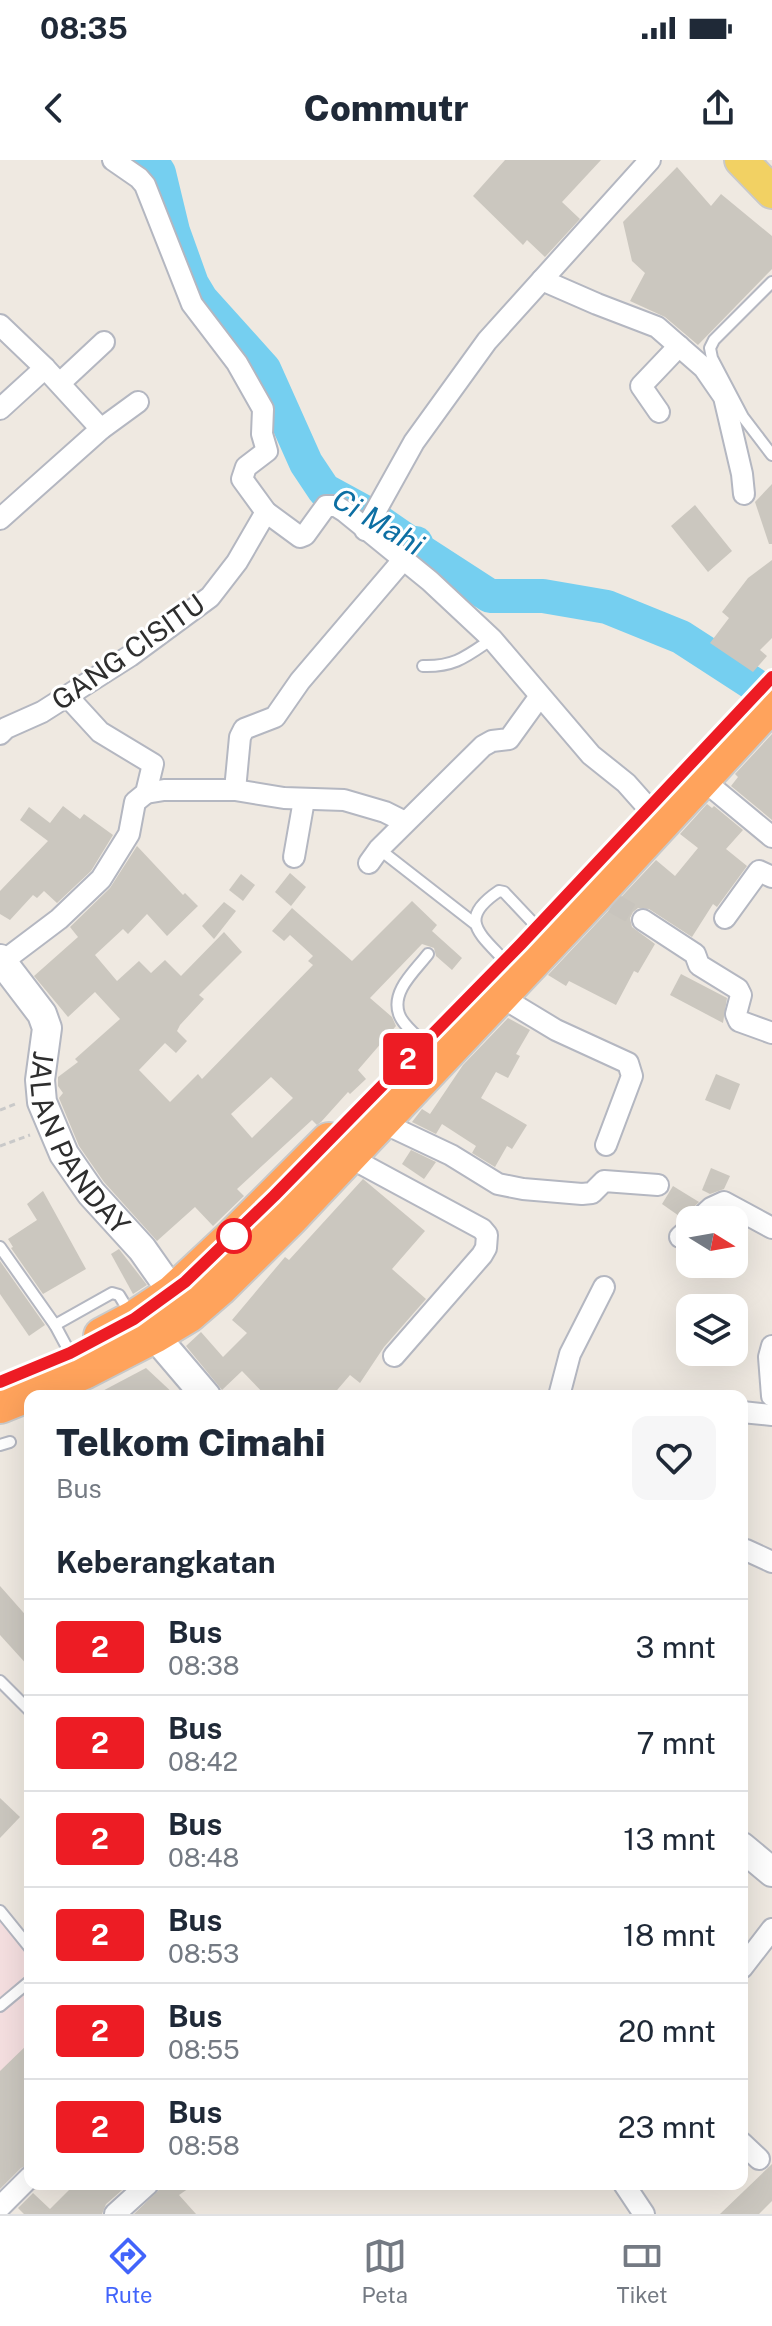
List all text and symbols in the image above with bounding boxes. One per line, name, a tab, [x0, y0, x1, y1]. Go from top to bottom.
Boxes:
text: 08:35	[40, 10, 128, 46]
icon: back	[32, 86, 76, 130]
icon: share	[696, 86, 740, 130]
text: Commutr	[303, 87, 469, 129]
water label: Ci Mahi	[326, 480, 431, 563]
street label: GANG CISITU	[45, 587, 210, 716]
line badge: 2	[382, 1033, 434, 1085]
text: 2	[399, 1042, 417, 1075]
street label: JALAN PANDAY	[24, 1049, 137, 1241]
north arrow	[676, 1206, 748, 1278]
map controls	[676, 1206, 748, 1366]
unlabelled marker	[217, 1219, 251, 1253]
button: layers	[676, 1294, 748, 1366]
button: heart	[632, 1416, 716, 1500]
text: Telkom Cimahi	[56, 1420, 326, 1465]
text: Bus	[56, 1473, 102, 1504]
text: Keberangkatan	[56, 1544, 276, 1580]
text: Bus	[168, 1614, 222, 1650]
text: 3 mnt	[636, 1629, 716, 1665]
text: 2	[91, 1630, 109, 1663]
text: 08:38	[168, 1650, 239, 1681]
text: Bus	[168, 1710, 222, 1746]
text: 7 mnt	[636, 1725, 716, 1761]
text: 2	[91, 1726, 109, 1759]
text: 08:42	[168, 1746, 238, 1777]
text: Bus	[168, 1806, 222, 1842]
text: 13 mnt	[623, 1821, 716, 1857]
text: 2	[91, 1822, 109, 1855]
text: 08:48	[168, 1842, 239, 1873]
text: Bus	[168, 1902, 222, 1938]
text: 18 mnt	[623, 1917, 716, 1953]
text: 2	[91, 1918, 109, 1951]
text: 08:53	[168, 1938, 239, 1969]
text: Bus	[168, 1998, 222, 2034]
text: 20 mnt	[618, 2013, 716, 2049]
text: 2	[91, 2014, 109, 2047]
text: 08:55	[168, 2034, 240, 2065]
text: Bus	[168, 2094, 222, 2130]
text: 23 mnt	[618, 2109, 716, 2145]
text: 2	[91, 2110, 109, 2143]
text: 08:58	[168, 2130, 240, 2161]
tab: Rute	[104, 2234, 153, 2308]
tab: Peta	[361, 2234, 408, 2308]
tab: Tiket	[617, 2234, 668, 2308]

